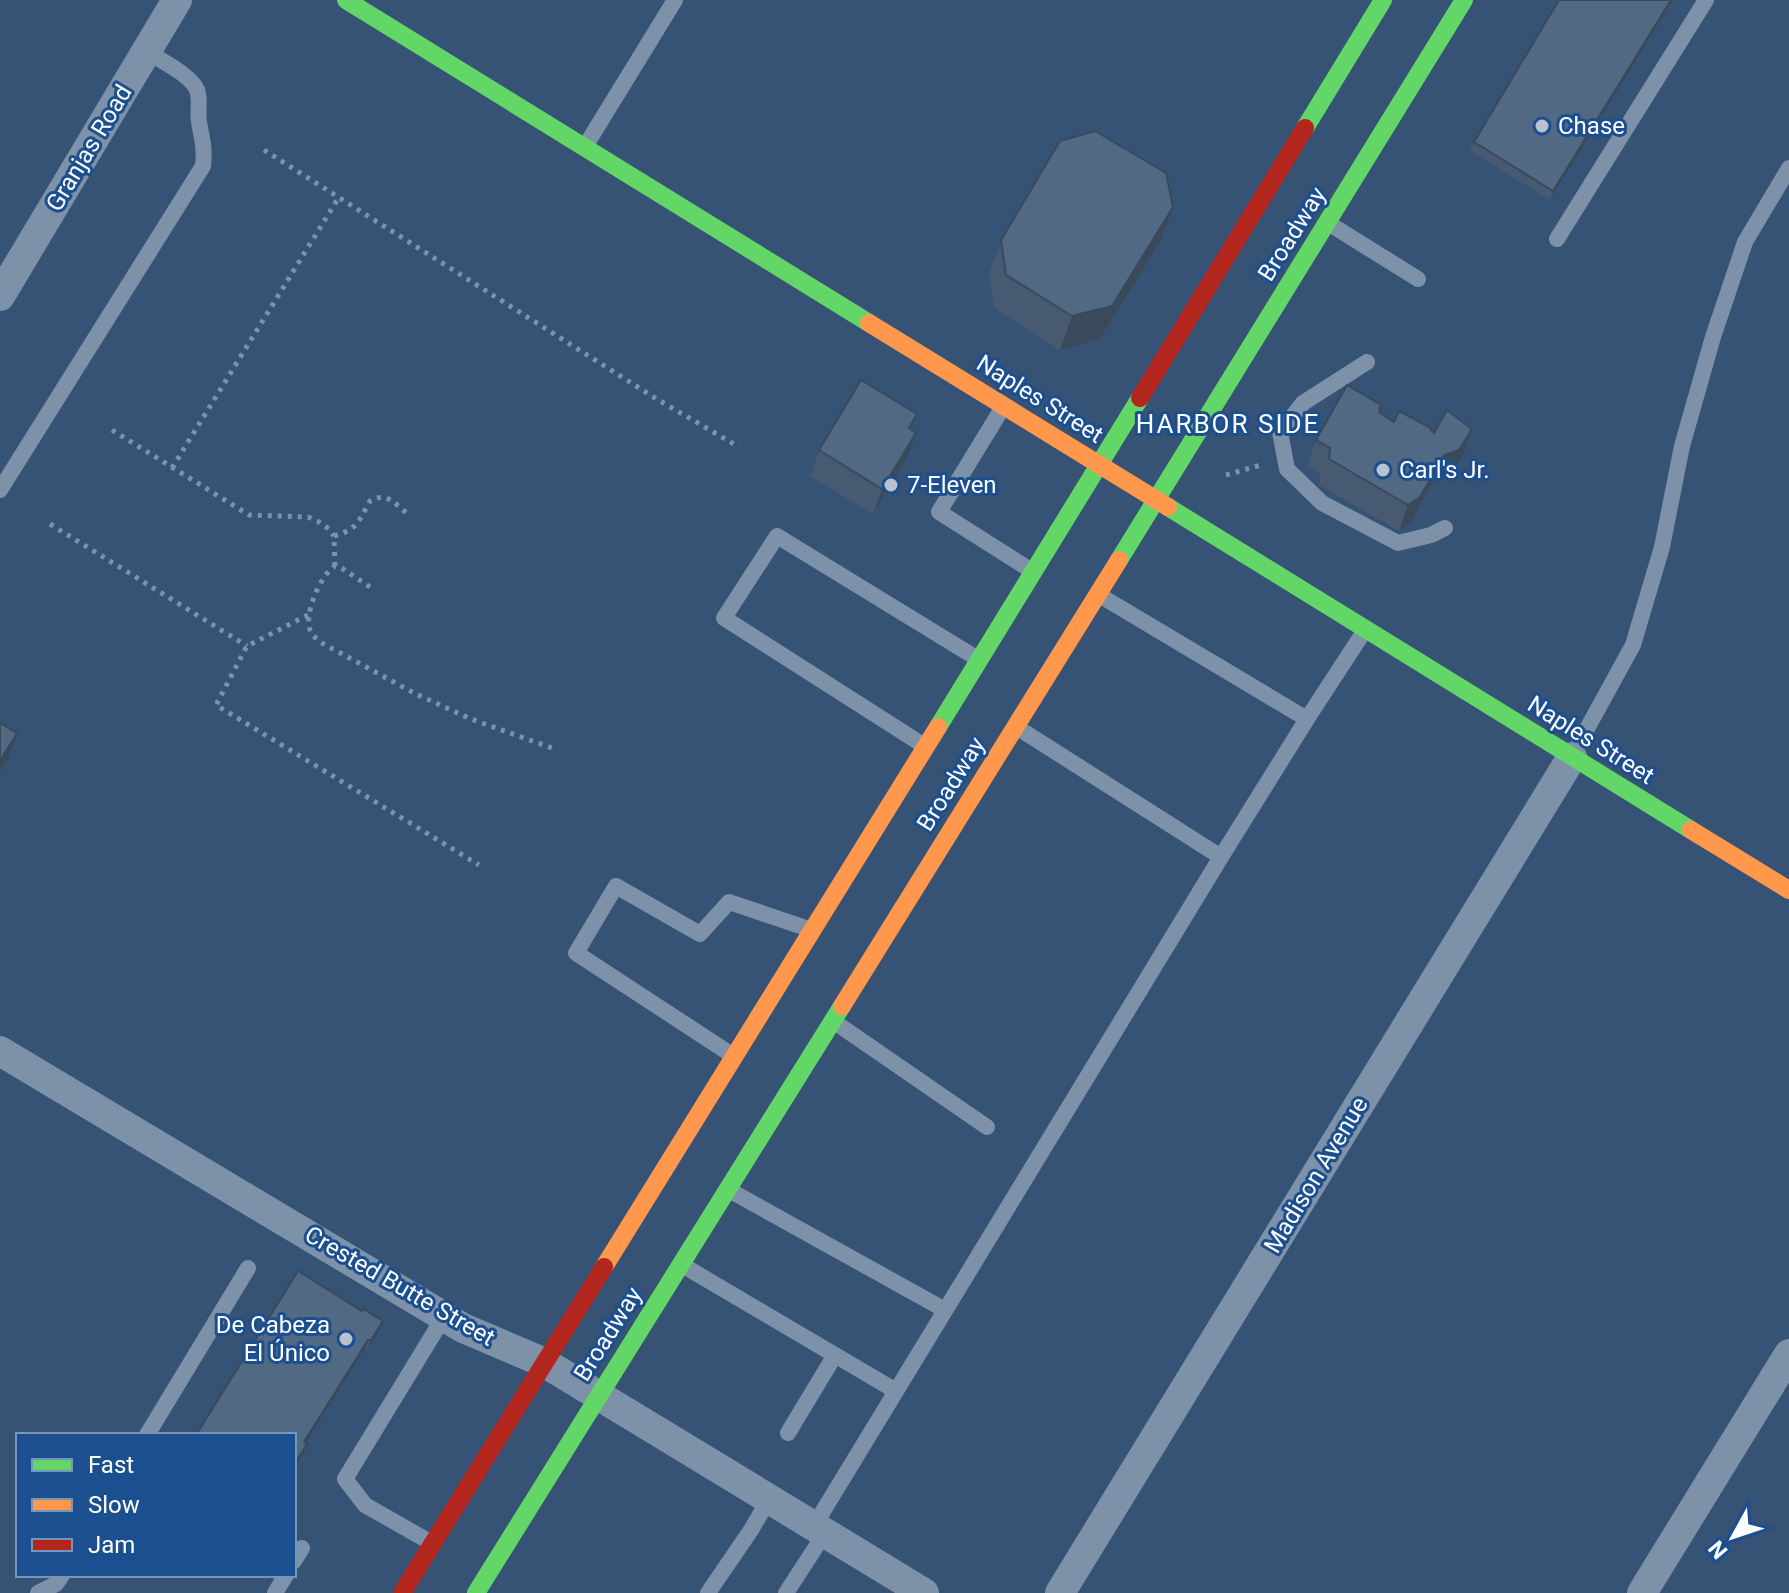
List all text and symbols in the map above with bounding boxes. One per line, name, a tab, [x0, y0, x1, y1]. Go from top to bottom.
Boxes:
street label: Granjas Road	[40, 80, 138, 216]
place label: Chase	[1558, 112, 1625, 140]
marker: Chase	[1533, 117, 1551, 135]
street label: Broadway	[1252, 181, 1332, 286]
street label: Naples Street	[972, 349, 1109, 449]
district label: HARBOR SIDE	[1136, 409, 1320, 439]
place label: Carl's Jr.	[1399, 456, 1490, 484]
marker: Carl's Jr.	[1374, 461, 1392, 479]
place label: 7-Eleven	[907, 471, 997, 499]
marker: 7-Eleven	[882, 476, 900, 494]
street label: Naples Street	[1523, 690, 1660, 790]
street label: Broadway	[911, 731, 991, 836]
street label: Madison Avenue	[1258, 1092, 1374, 1258]
street label: Crested Butte Street	[300, 1220, 500, 1352]
street label: Broadway	[568, 1281, 648, 1386]
place label: De Cabeza El Único	[216, 1311, 330, 1367]
marker: De Cabeza El Único	[337, 1330, 355, 1348]
legend	[16, 1433, 296, 1577]
text: Fast	[88, 1451, 134, 1479]
text: Slow	[88, 1491, 140, 1519]
north arrow	[1693, 1497, 1773, 1577]
text: Jam	[88, 1531, 135, 1559]
text: N	[1703, 1536, 1733, 1564]

